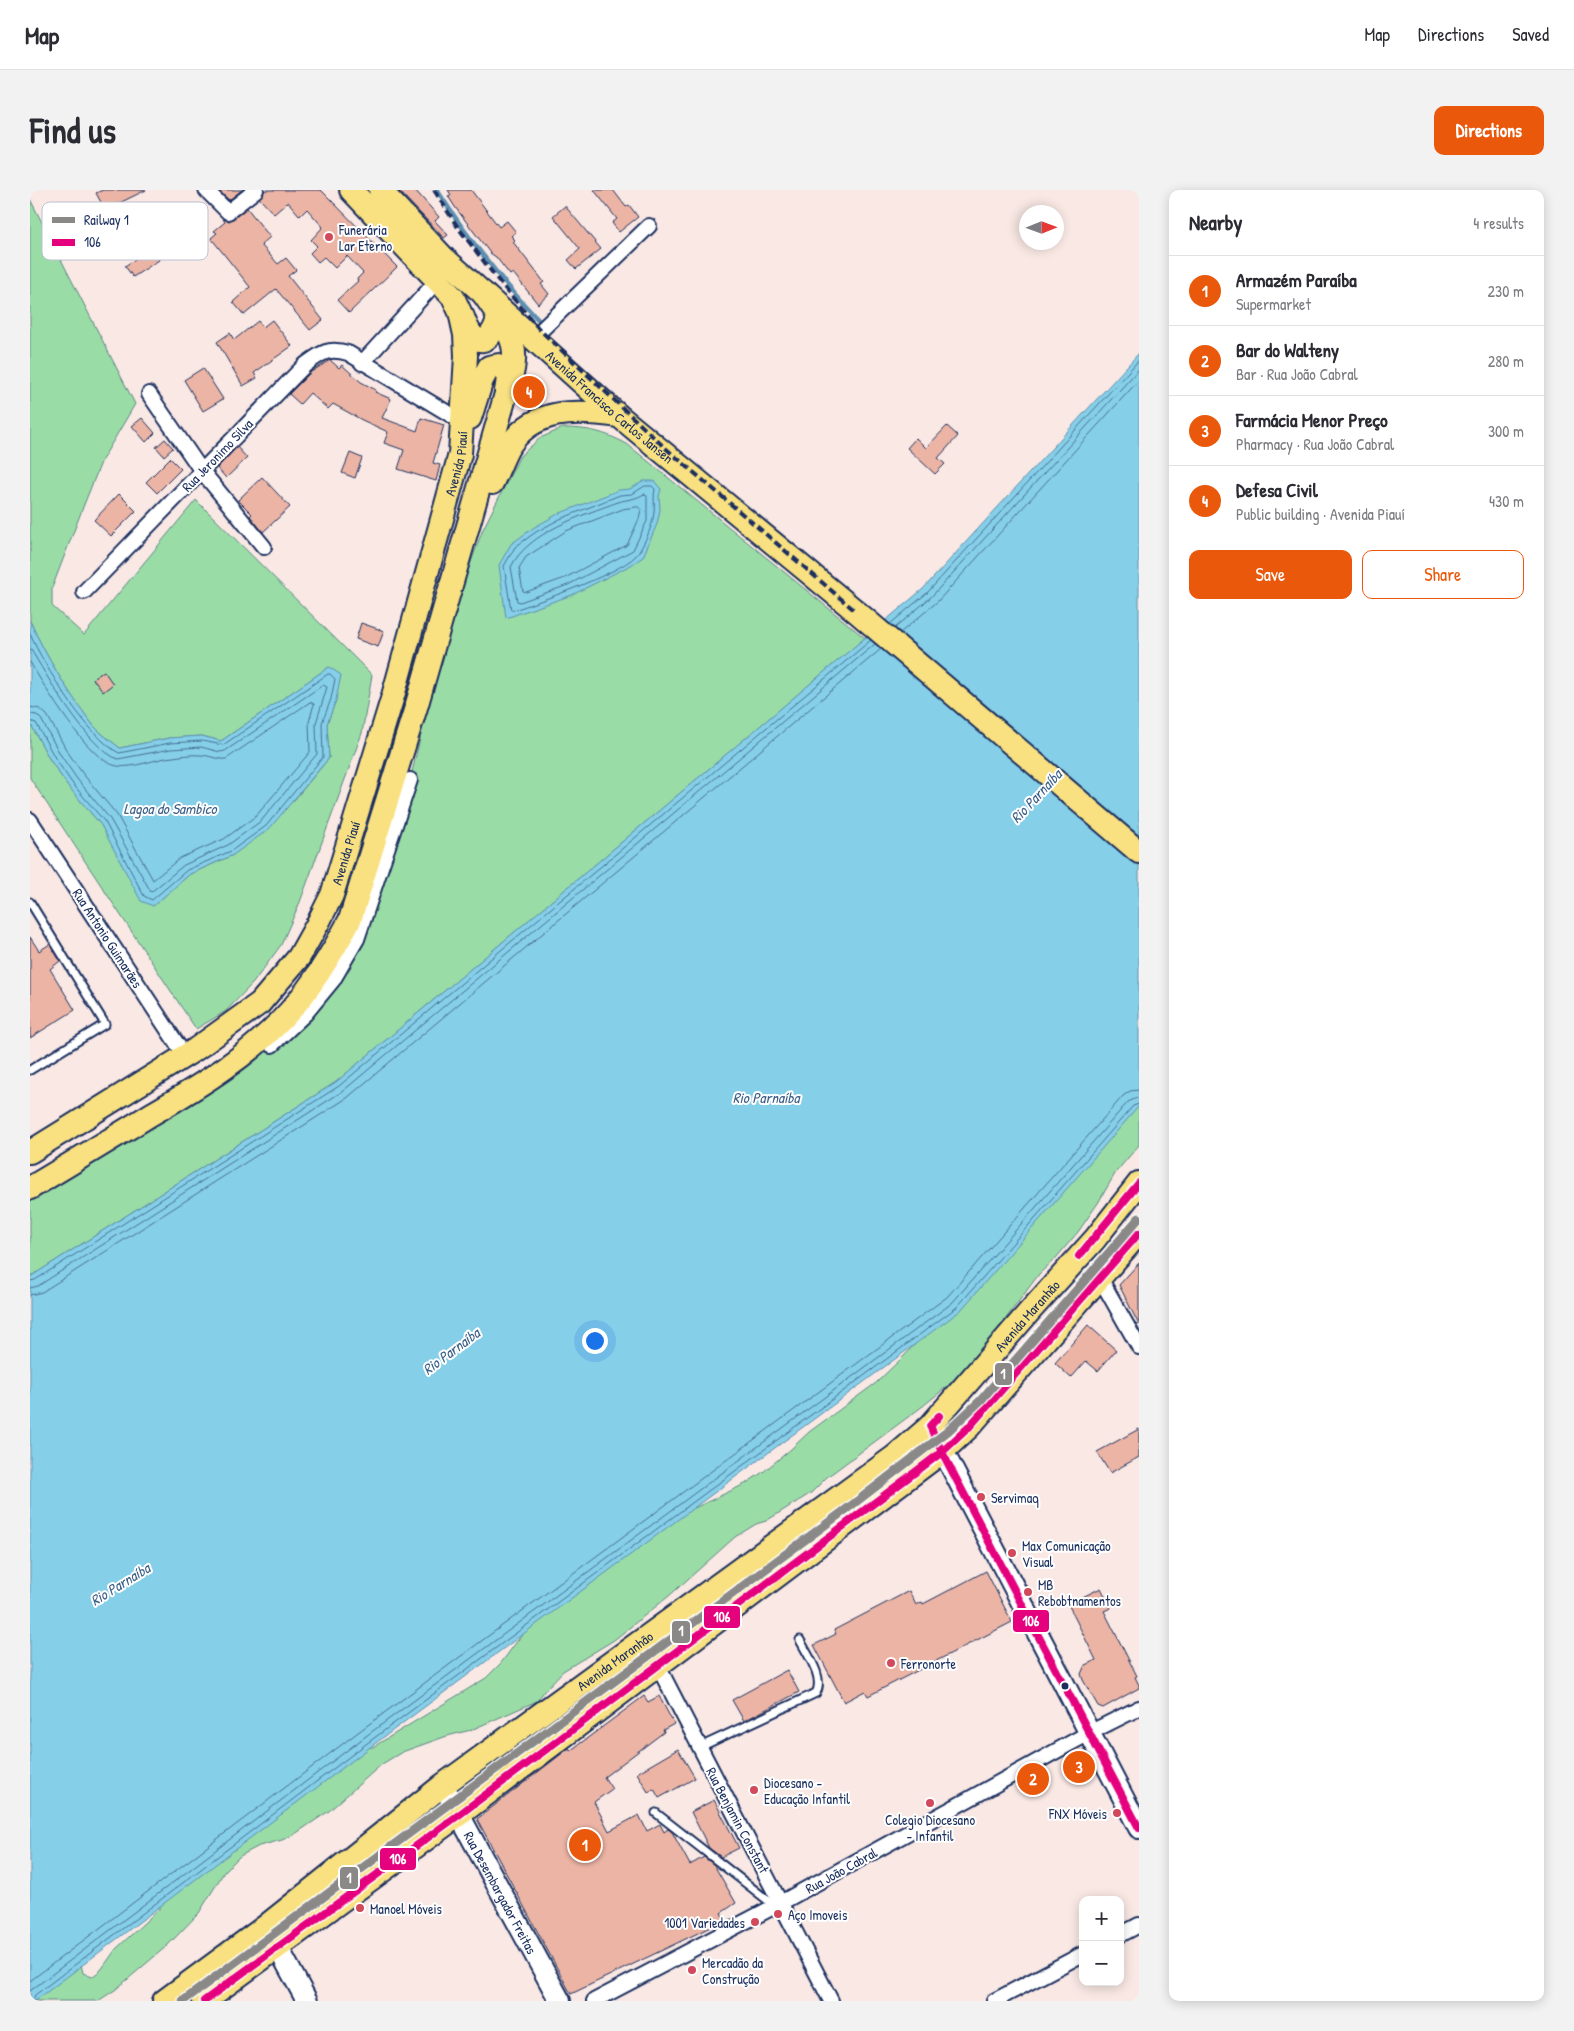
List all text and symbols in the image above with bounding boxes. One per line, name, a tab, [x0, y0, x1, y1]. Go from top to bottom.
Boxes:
text: Map	[25, 19, 59, 51]
text: Map	[1365, 22, 1390, 47]
text: Directions	[1418, 22, 1484, 47]
text: Saved	[1512, 22, 1549, 47]
button: Directions	[1434, 106, 1544, 155]
text: Find us	[30, 107, 116, 154]
legend	[42, 202, 208, 260]
north arrow	[1019, 205, 1064, 250]
text: Nearby	[1189, 208, 1242, 237]
text: Railway 1	[84, 210, 129, 230]
text: 4 results	[1473, 212, 1524, 234]
place label: Funerária Lar Eterno	[338, 220, 393, 255]
marker: Funerária Lar Eterno	[323, 231, 335, 243]
text: 106	[84, 232, 101, 251]
text: Armazém Paraíba	[1236, 267, 1357, 293]
text: 1	[1202, 280, 1208, 302]
text: 230 m	[1488, 280, 1524, 302]
text: Supermarket	[1236, 293, 1311, 315]
text: Bar do Walteny	[1236, 337, 1339, 363]
street label: Avenida Francisco Carlos Jansen	[542, 345, 678, 467]
text: 2	[1201, 350, 1209, 372]
text: 280 m	[1488, 350, 1524, 372]
text: Bar · Rua João Cabral	[1236, 363, 1358, 385]
pin: 4	[513, 373, 545, 411]
text: Farmácia Menor Preço	[1236, 407, 1388, 433]
street label: Rua Jeronimo Silva	[177, 414, 257, 496]
text: 3	[1201, 420, 1209, 442]
text: 300 m	[1488, 420, 1524, 442]
street label: Avenida Piauí	[439, 431, 471, 498]
text: Pharmacy · Rua João Cabral	[1236, 433, 1394, 455]
text: Defesa Civil	[1236, 477, 1318, 503]
text: 4	[1202, 490, 1208, 512]
text: 430 m	[1489, 490, 1524, 512]
text: Public building · Avenida Piauí	[1236, 503, 1405, 525]
button: Save	[1189, 550, 1352, 599]
button: Share	[1362, 550, 1524, 599]
water label: Rio Parnaíba	[1006, 763, 1068, 828]
water label: Lagoa do Sambico	[123, 798, 218, 819]
street label: Avenida Piauí	[326, 818, 364, 887]
street label: Rua Antonio Guimarães	[69, 885, 147, 991]
water label: Rio Parnaíba	[733, 1087, 801, 1108]
street label: Avenida Maranhão	[990, 1275, 1064, 1355]
water label: Rio Parnaíba	[418, 1321, 486, 1379]
your location	[582, 1328, 608, 1354]
line badge: 1	[994, 1362, 1013, 1386]
text: 1	[1000, 1364, 1006, 1383]
place label: Servimaq	[991, 1488, 1039, 1508]
marker: Servimaq	[975, 1491, 987, 1503]
place label: Max Comunicação Visual	[1022, 1536, 1111, 1571]
marker: Max Comunicação Visual	[1006, 1547, 1018, 1559]
water label: Rio Parnaíba	[86, 1556, 156, 1611]
place label: MB Rebobtnamentos	[1038, 1575, 1121, 1610]
marker: MB Rebobtnamentos	[1022, 1586, 1034, 1598]
line badge: 106	[703, 1605, 741, 1629]
text: 106	[714, 1607, 731, 1626]
line badge: 106	[1012, 1609, 1050, 1633]
text: 106	[1023, 1611, 1040, 1630]
line badge: 1	[671, 1620, 691, 1644]
text: 1	[678, 1621, 684, 1640]
street label: Avenida Maranhão	[573, 1626, 657, 1694]
place label: Ferronorte	[900, 1654, 956, 1673]
marker: Ferronorte	[885, 1657, 897, 1669]
unlabelled marker	[1060, 1681, 1070, 1691]
pin: 3	[1063, 1748, 1095, 1786]
pin: 2	[1017, 1760, 1049, 1798]
street label: Rua Benjamin Constant	[701, 1764, 774, 1877]
place label: Diocesano - Educação Infantil	[764, 1773, 850, 1808]
marker: Diocesano - Educação Infantil	[748, 1784, 760, 1796]
marker: Colegio Diocesano - Infantil	[924, 1797, 936, 1809]
place label: FNX Móveis	[1048, 1804, 1107, 1823]
marker: FNX Móveis	[1111, 1807, 1123, 1819]
place label: Colegio Diocesano - Infantil	[885, 1810, 975, 1845]
pin: 1	[569, 1826, 601, 1864]
street label: Rua Desembargador Freitas	[460, 1828, 542, 1957]
street label: Rua João Cabral	[802, 1842, 881, 1898]
line badge: 106	[379, 1847, 417, 1871]
text: 106	[390, 1849, 407, 1868]
line badge: 1	[339, 1866, 359, 1890]
text: 1	[346, 1868, 352, 1887]
map controls	[1079, 1896, 1124, 1986]
button: +	[1079, 1896, 1124, 1941]
place label: Manoel Móveis	[370, 1899, 442, 1918]
marker: Manoel Móveis	[354, 1902, 366, 1914]
place label: Aço Imoveis	[788, 1905, 847, 1924]
marker: Aço Imoveis	[772, 1908, 784, 1920]
place label: 1001 Variedades	[664, 1913, 745, 1932]
marker: 1001 Variedades	[749, 1916, 761, 1928]
button: −	[1079, 1941, 1124, 1986]
place label: Mercadão da Construção	[702, 1953, 763, 1988]
marker: Mercadão da Construção	[686, 1964, 698, 1976]

